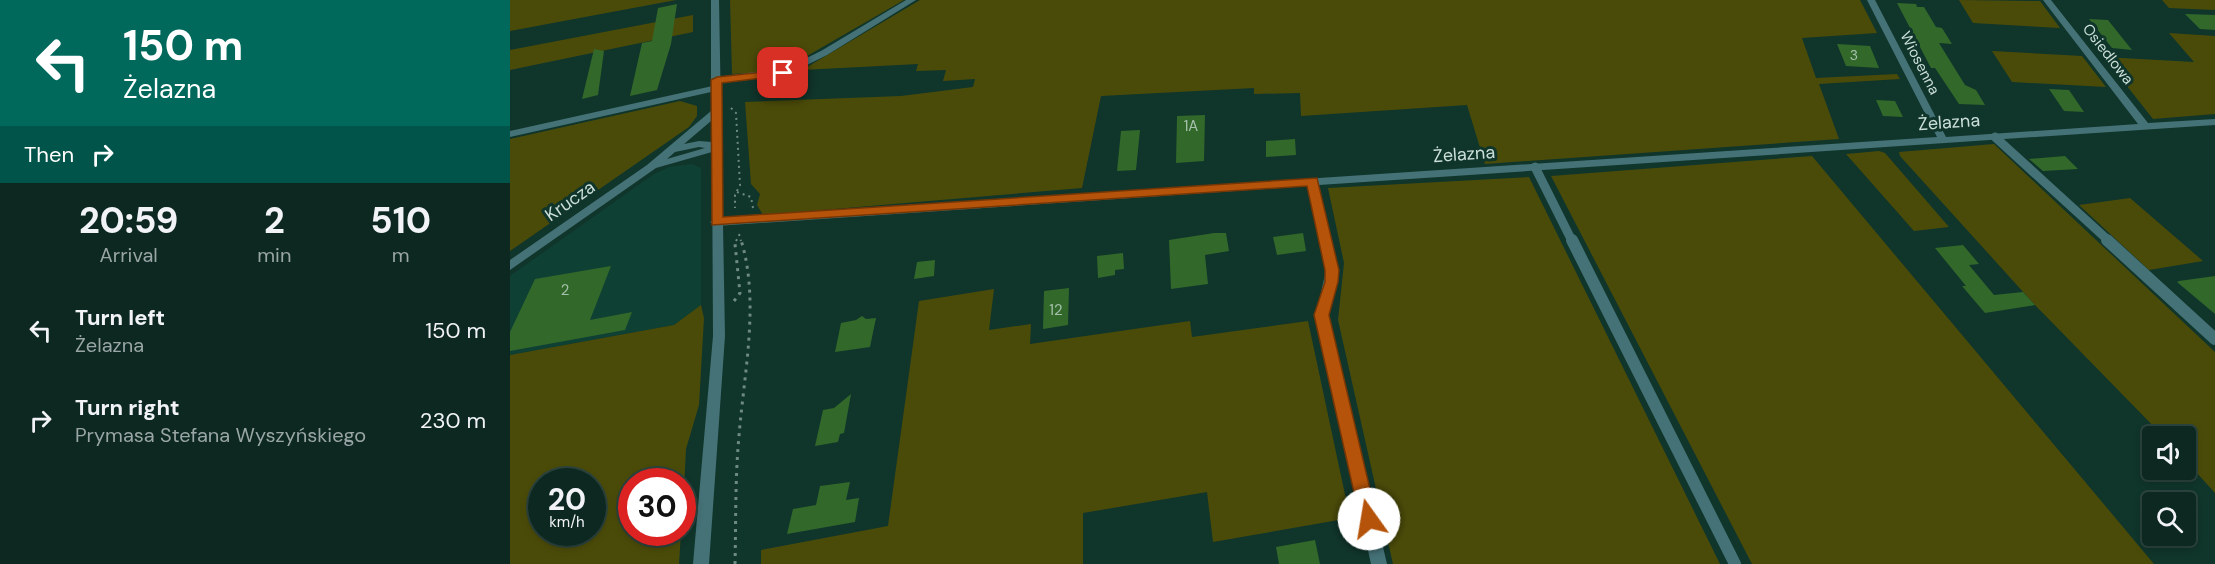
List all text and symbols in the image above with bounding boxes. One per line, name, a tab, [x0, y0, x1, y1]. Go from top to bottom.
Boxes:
text: 150 m	[123, 18, 243, 73]
street label: Osiedlowa	[2078, 19, 2138, 89]
icon: left	[24, 24, 102, 102]
street label: Wiosenna	[1896, 28, 1944, 98]
house number: 3	[1850, 46, 1858, 64]
pin	[757, 47, 808, 98]
icon: arrive	[766, 56, 799, 89]
text: Żelazna	[123, 71, 216, 106]
street label: Żelazna	[1917, 108, 1981, 136]
house number: 1A	[1184, 116, 1198, 136]
icon: right	[86, 138, 119, 171]
text: Then	[24, 140, 74, 169]
street label: Żelazna	[1432, 140, 1496, 168]
street label: Krucza	[540, 175, 600, 227]
text: 20:59	[79, 197, 178, 244]
text: 2	[264, 197, 285, 244]
text: 510	[370, 197, 431, 244]
text: Arrival	[100, 242, 158, 268]
text: min	[257, 242, 291, 268]
text: m	[392, 242, 410, 268]
house number: 2	[561, 280, 569, 300]
house number: 12	[1049, 300, 1063, 320]
text: Turn left	[75, 303, 165, 332]
icon: left	[24, 314, 57, 347]
text: 150 m	[425, 316, 486, 345]
text: Żelazna	[75, 332, 144, 358]
text: Turn right	[75, 393, 180, 422]
icon: right	[24, 404, 57, 437]
text: 230 m	[420, 406, 486, 435]
text: Prymasa Stefana Wyszyńskiego	[75, 422, 366, 448]
map controls	[2142, 426, 2196, 546]
button: sound	[2142, 426, 2196, 480]
speed limit sign: 30	[618, 468, 696, 546]
text: 20	[548, 480, 586, 519]
position arrow	[1337, 487, 1401, 551]
button: search	[2142, 492, 2196, 546]
text: km/h	[549, 512, 585, 532]

